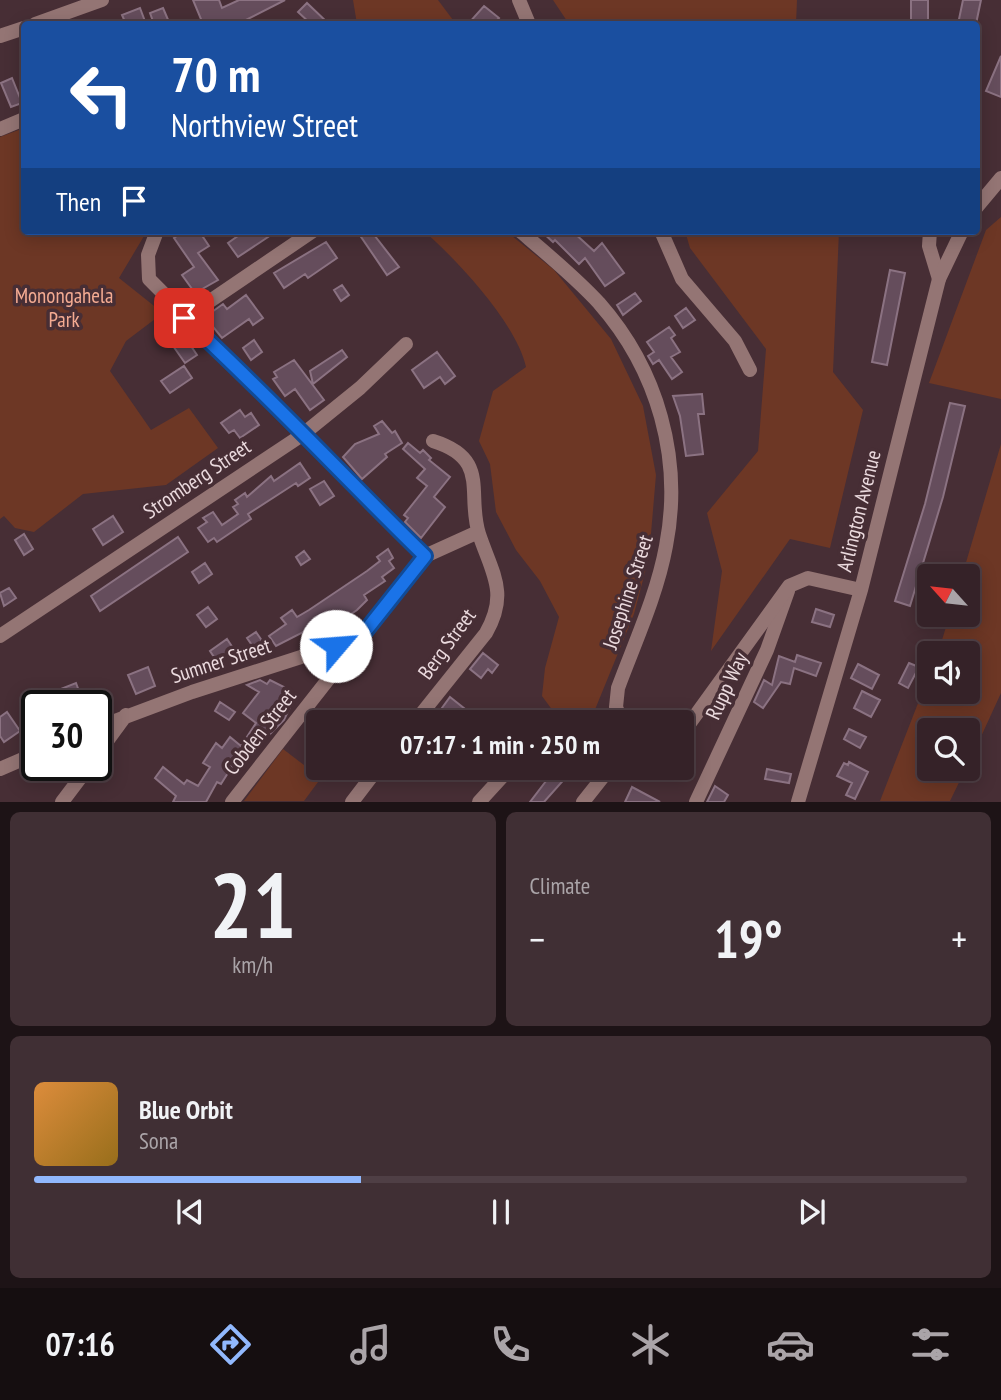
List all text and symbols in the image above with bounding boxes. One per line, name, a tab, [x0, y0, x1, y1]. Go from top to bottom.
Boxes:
text: 70 m	[171, 42, 260, 106]
icon: left	[56, 49, 147, 140]
text: Northview Street	[171, 104, 358, 146]
icon: arrive	[115, 182, 153, 220]
text: Then	[56, 185, 101, 218]
park label: Monongahela Park	[15, 282, 113, 333]
pin	[154, 288, 214, 348]
icon: arrive	[165, 299, 203, 337]
street label: Stromberg Street	[138, 433, 256, 524]
street label: Arlington Avenue	[830, 447, 887, 574]
street label: Josephine Street	[596, 531, 659, 653]
north arrow	[917, 564, 980, 626]
map controls	[917, 564, 980, 781]
street label: Berg Street	[412, 603, 482, 685]
position arrow	[299, 609, 373, 683]
street label: Sumner Street	[168, 632, 274, 689]
button: sound	[917, 641, 980, 704]
street label: Rupp Way	[699, 648, 754, 724]
street label: Cobden Street	[218, 683, 302, 780]
speed limit sign: 30	[21, 690, 112, 781]
button: search	[917, 718, 980, 781]
text: 07:17 · 1 min · 250 m	[400, 728, 600, 761]
text: 21	[209, 845, 296, 963]
text: Climate	[530, 871, 590, 900]
text: 19°	[714, 905, 783, 972]
text: −	[530, 914, 545, 963]
text: +	[951, 914, 967, 963]
text: km/h	[232, 950, 273, 979]
text: Blue Orbit	[139, 1093, 233, 1126]
text: Sona	[139, 1126, 178, 1155]
icon: previous	[171, 1193, 209, 1231]
icon: pause	[482, 1193, 520, 1231]
icon: next	[793, 1193, 831, 1231]
icon: directions	[206, 1320, 255, 1369]
icon: music	[346, 1320, 395, 1369]
icon: phone	[486, 1320, 535, 1369]
icon: climate	[626, 1320, 675, 1369]
icon: car	[766, 1320, 815, 1369]
icon: filters	[906, 1320, 955, 1369]
text: 07:16	[46, 1323, 115, 1365]

